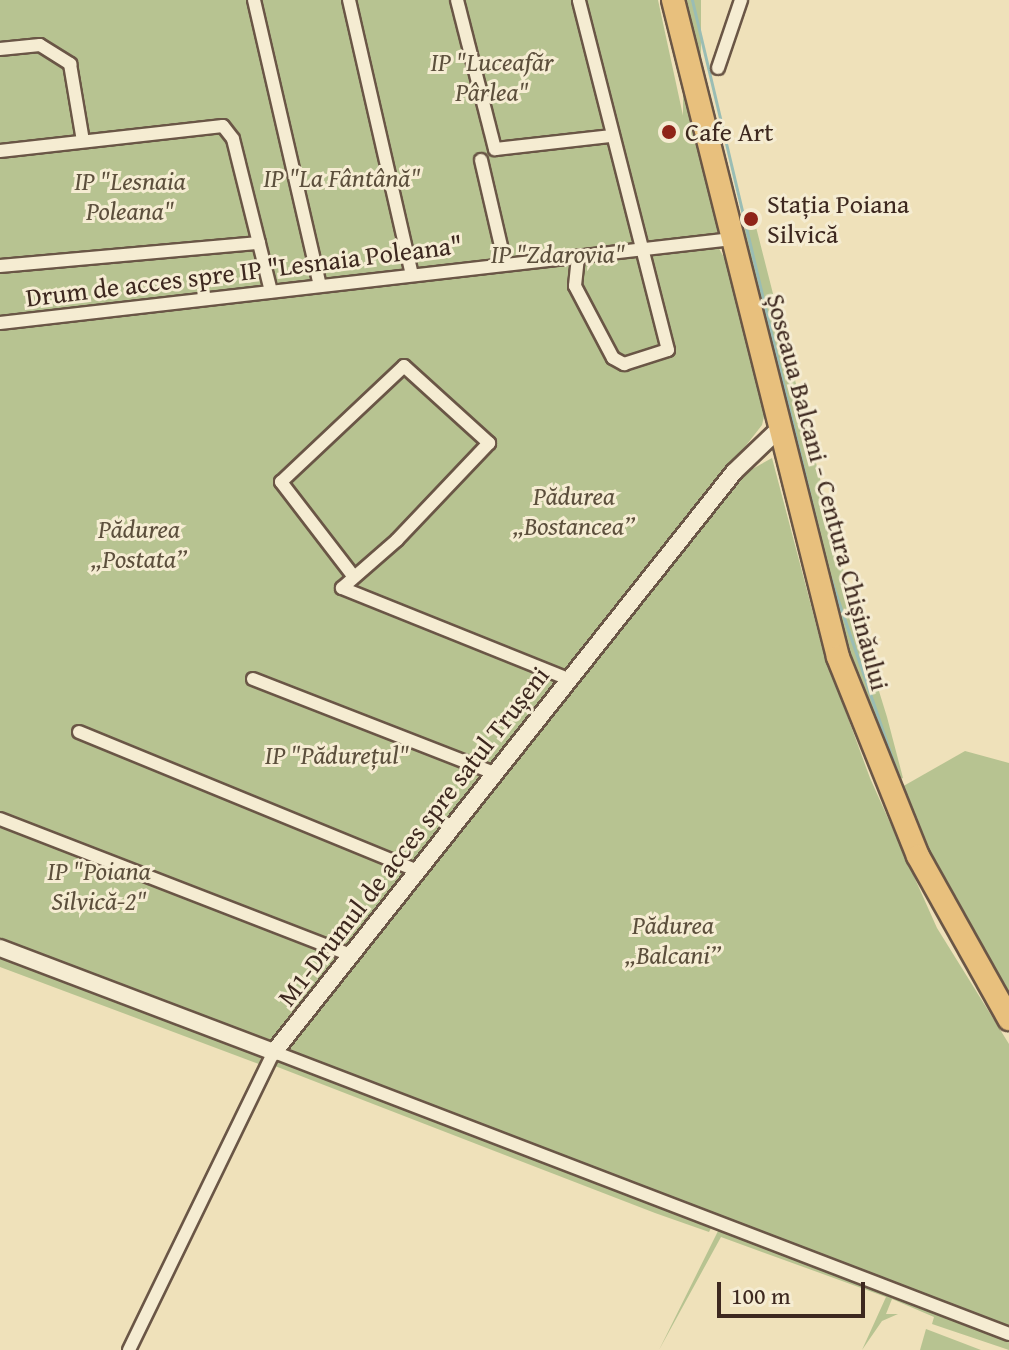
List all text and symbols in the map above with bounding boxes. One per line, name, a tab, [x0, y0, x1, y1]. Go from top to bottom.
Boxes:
park label: IP "Luceafăr Pârlea"	[430, 46, 554, 108]
place label: Cafe Art	[685, 116, 773, 148]
marker: Cafe Art	[660, 123, 678, 141]
park label: IP "La Fântână"	[263, 162, 421, 194]
park label: IP "Lesnaia Poleana"	[74, 165, 186, 226]
place label: Stația Poiana Silvică	[767, 188, 909, 250]
marker: Stația Poiana Silvică	[742, 210, 760, 228]
street label: Drum de acces spre IP "Lesnaia Poleana"	[24, 229, 464, 313]
park label: IP "Zdarovia"	[491, 238, 625, 270]
street label: Șoseaua Balcani - Centura Chișinăului	[760, 290, 896, 694]
park label: Pădurea „Bostancea”	[513, 480, 635, 542]
park label: Pădurea „Postata”	[91, 513, 187, 574]
street label: M1-Drumul de acces spre satul Trușeni	[271, 660, 555, 1012]
park label: IP "Pădurețul"	[265, 739, 409, 771]
park label: IP "Poiana Silvică-2"	[47, 855, 151, 916]
park label: Pădurea „Balcani”	[625, 909, 721, 970]
scale bar	[721, 1266, 869, 1316]
text: 100 m	[731, 1278, 791, 1313]

